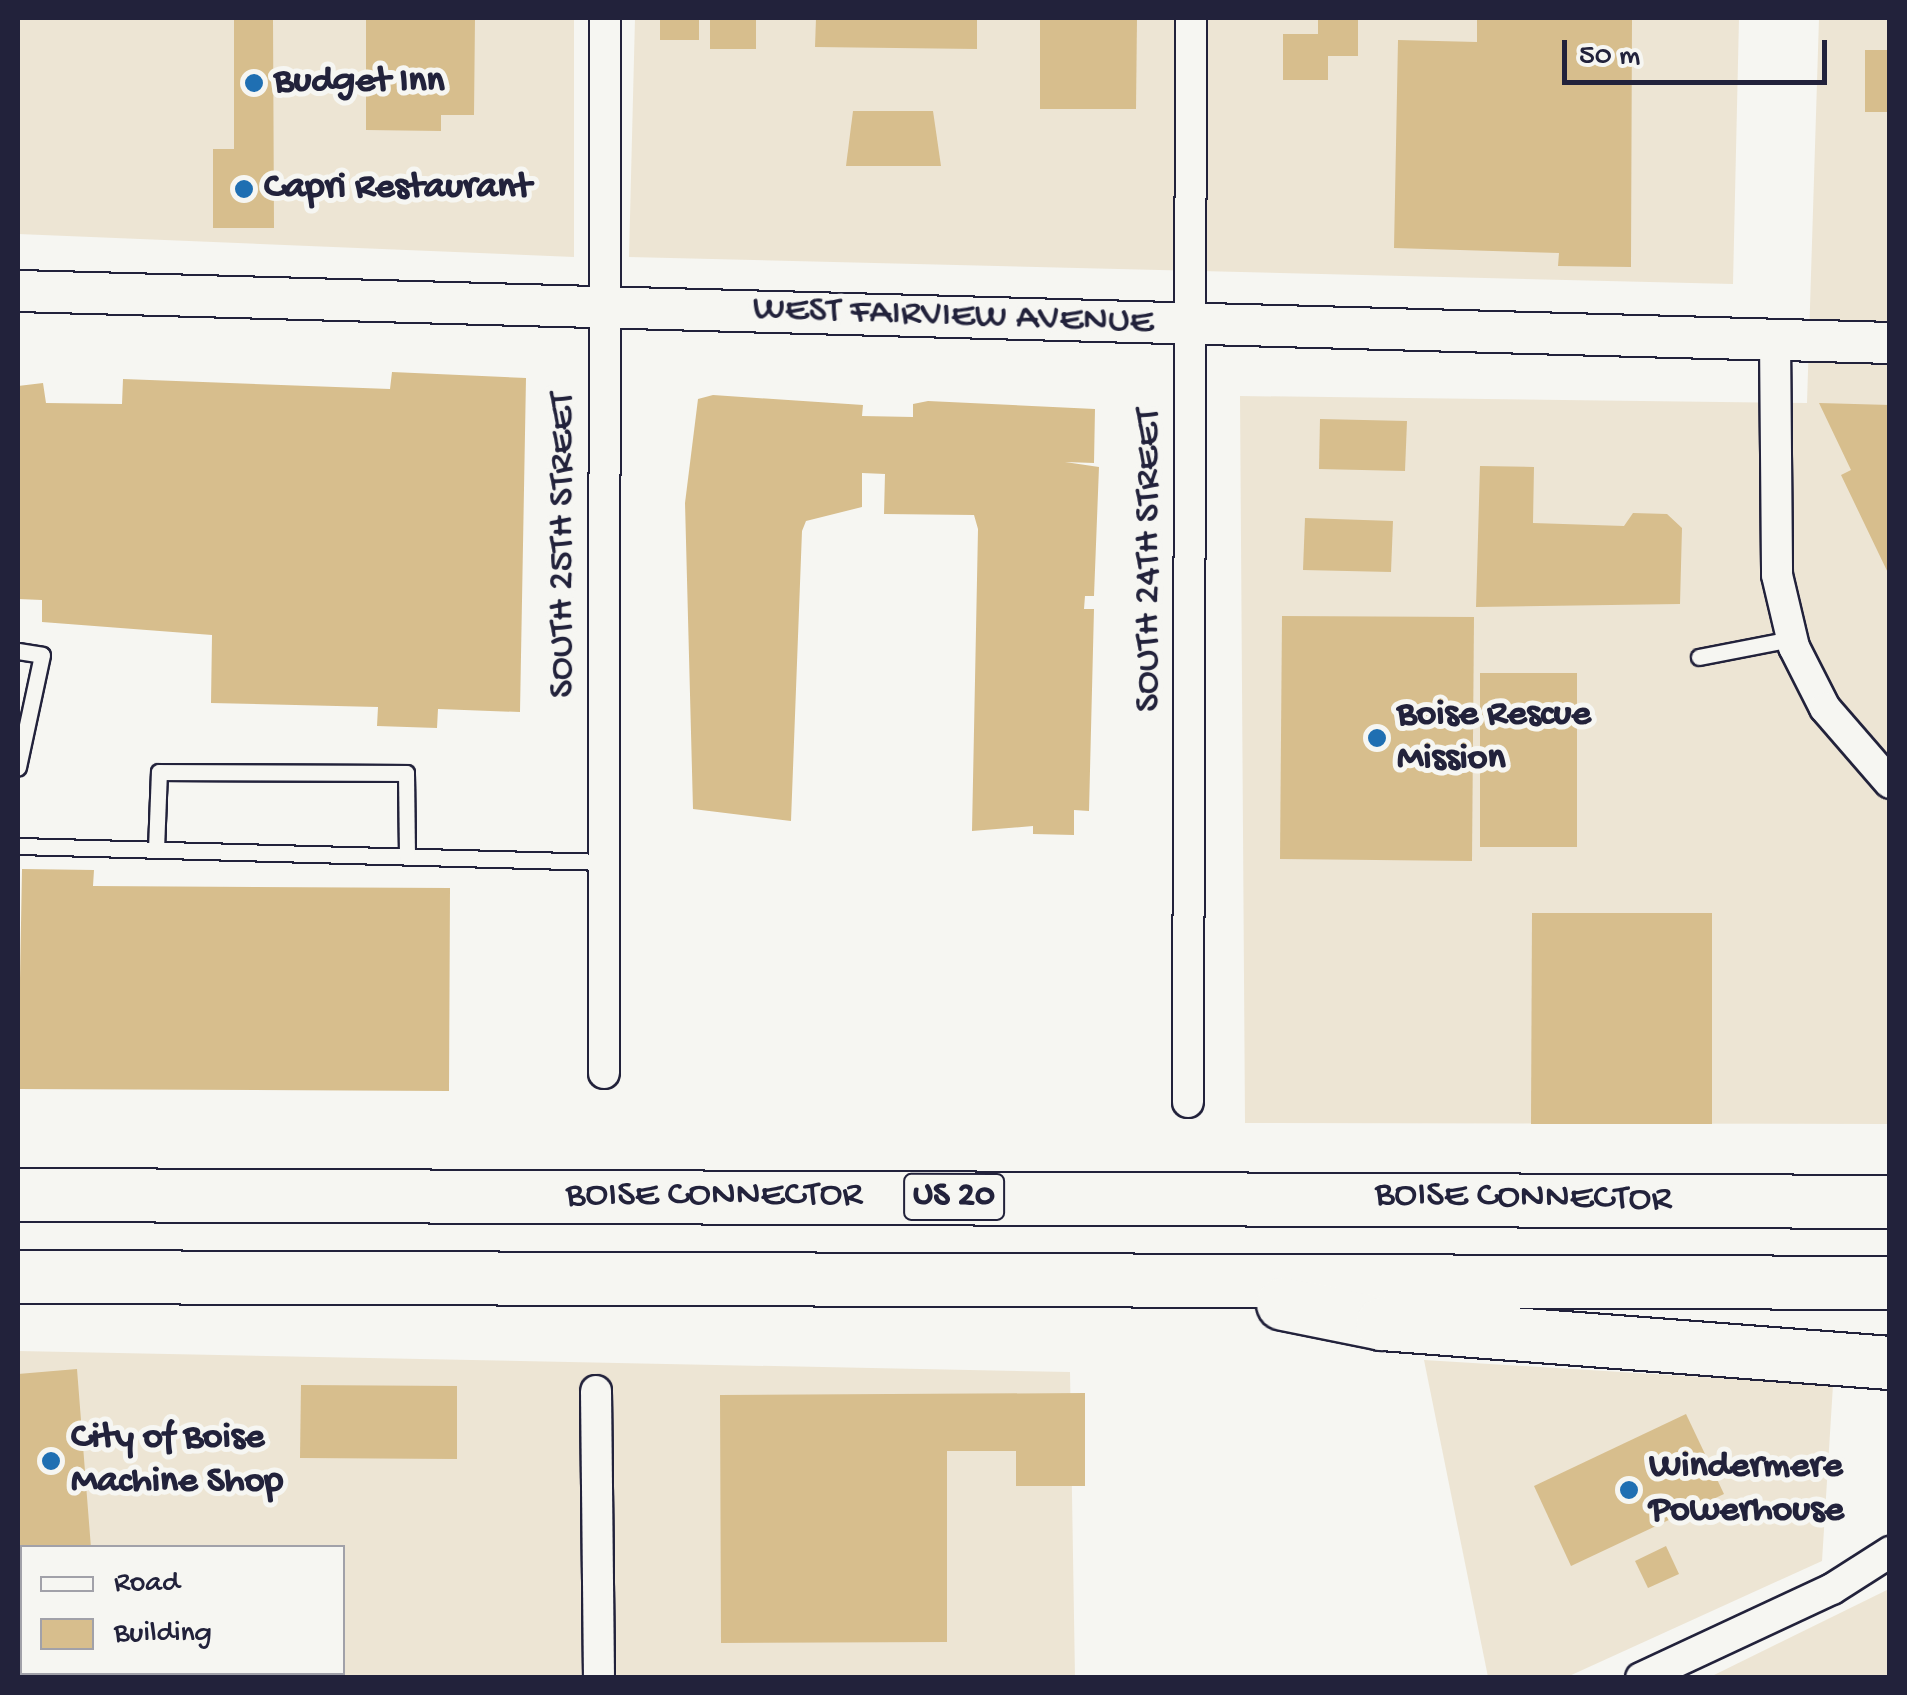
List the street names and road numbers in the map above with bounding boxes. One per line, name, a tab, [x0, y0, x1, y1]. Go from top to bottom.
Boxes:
street label: WEST FAIRVIEW AVENUE	[752, 287, 1154, 347]
street label: SOUTH 25TH STREET	[541, 392, 587, 698]
street label: SOUTH 24TH STREET	[1127, 408, 1173, 712]
road number: US 20	[902, 1167, 1006, 1227]
street label: BOISE CONNECTOR	[566, 1174, 862, 1220]
street label: BOISE CONNECTOR	[1374, 1174, 1672, 1224]

